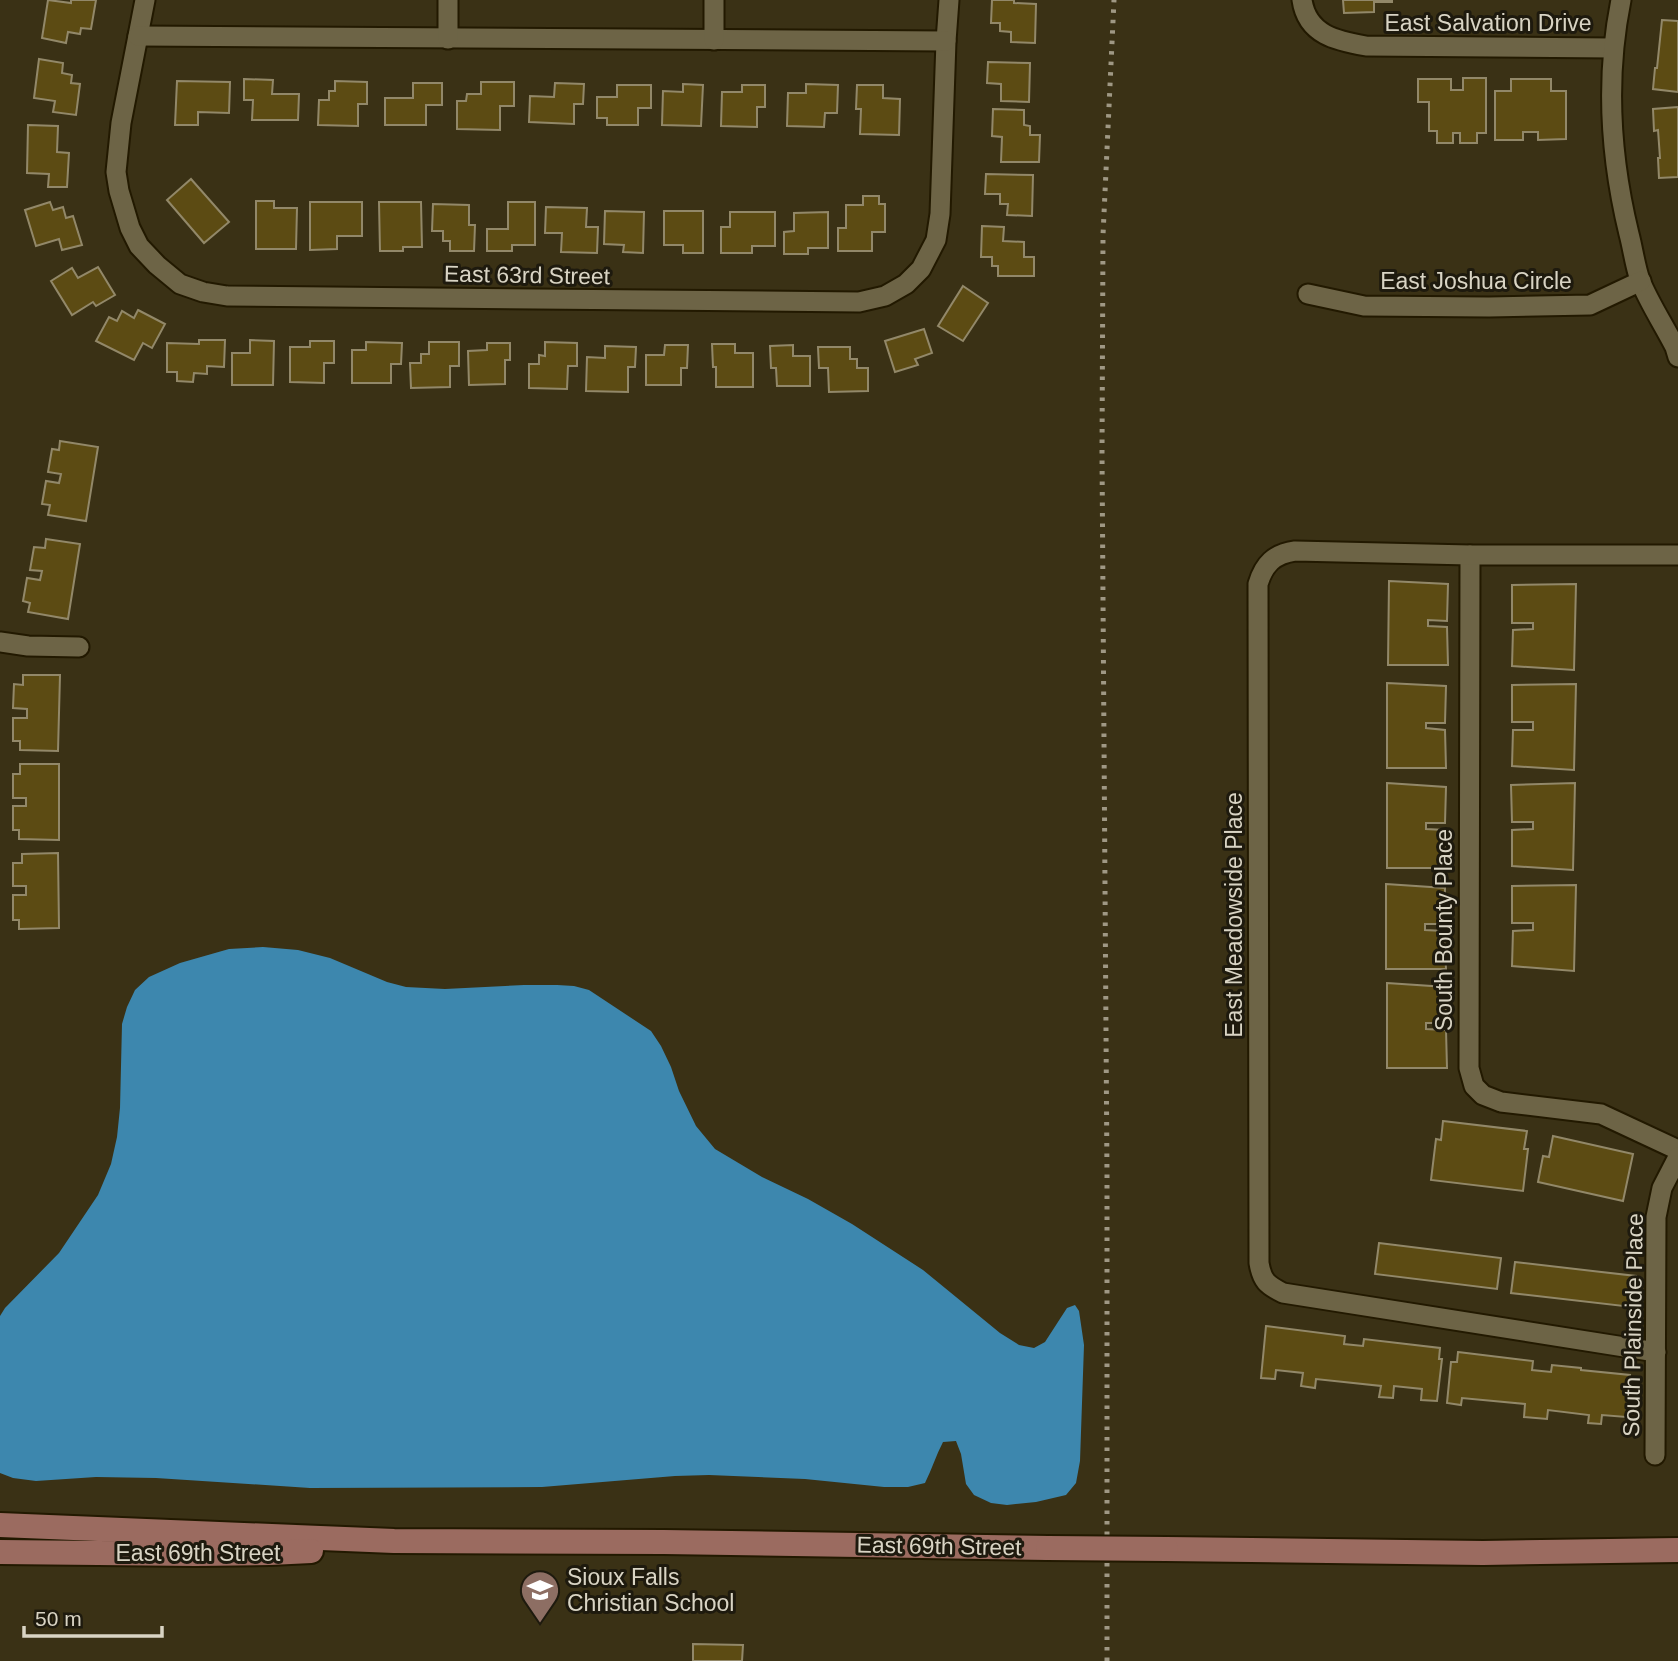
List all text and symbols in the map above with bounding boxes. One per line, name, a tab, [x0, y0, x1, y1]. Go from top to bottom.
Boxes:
street label: East Salvation Drive	[1384, 10, 1592, 36]
street label: East 63rd Street	[444, 261, 611, 289]
street label: East Joshua Circle	[1380, 268, 1572, 294]
street label: East Meadowside Place	[1221, 792, 1247, 1038]
street label: South Bounty Place	[1431, 829, 1457, 1031]
street label: South Plainside Place	[1618, 1213, 1648, 1437]
street label: East 69th Street	[856, 1532, 1022, 1560]
street label: East 69th Street	[116, 1540, 281, 1566]
place label: Sioux Falls Christian School	[567, 1564, 734, 1616]
school or university icon: Sioux Falls Christian School	[519, 1569, 561, 1624]
scale bar	[24, 1594, 163, 1638]
text: 50 m	[35, 1607, 82, 1630]

